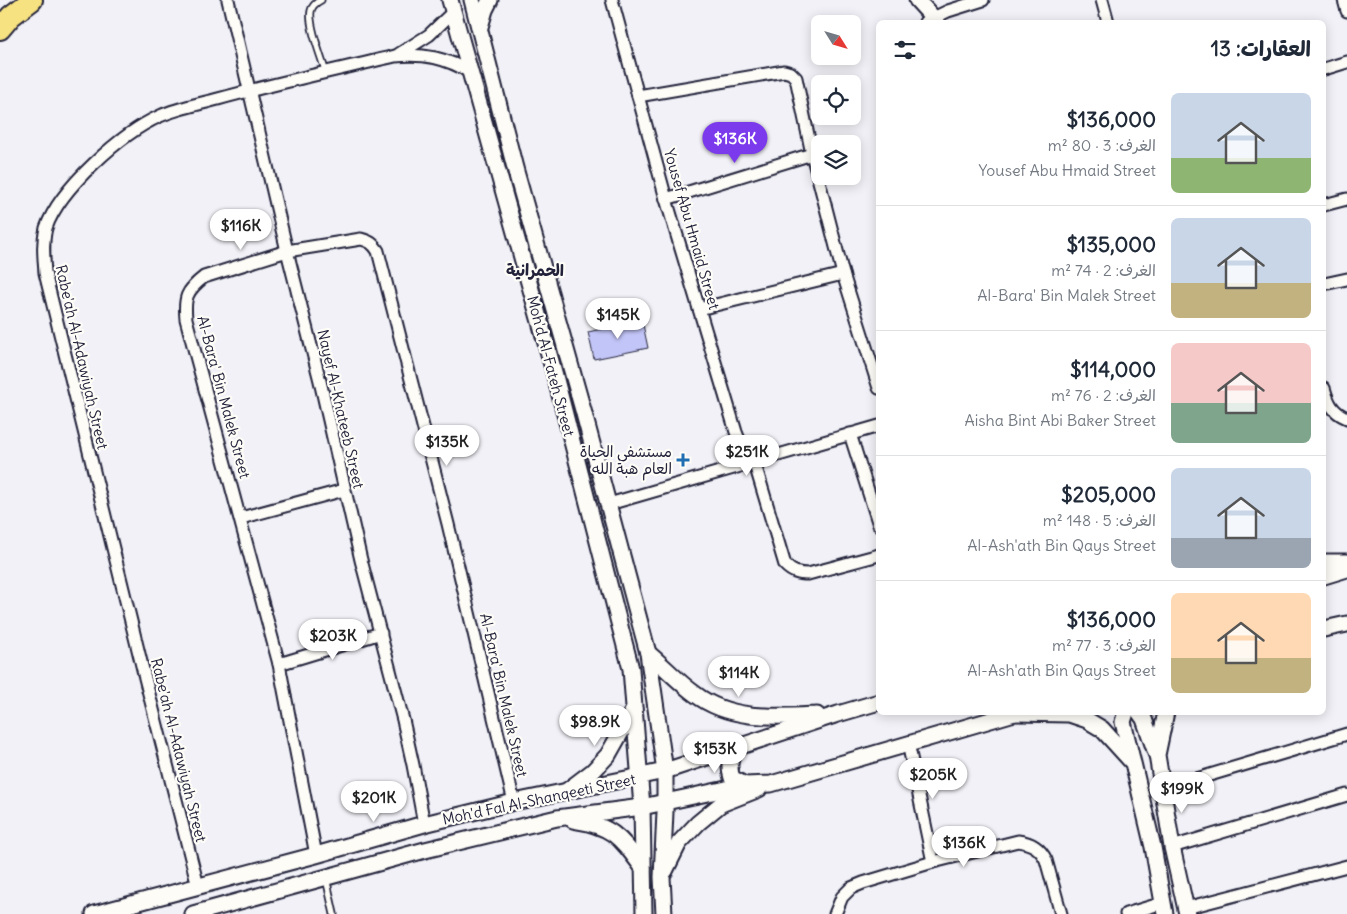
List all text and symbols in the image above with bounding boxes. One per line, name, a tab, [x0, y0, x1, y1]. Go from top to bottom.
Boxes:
north arrow	[811, 15, 861, 65]
map controls	[811, 15, 861, 185]
text: العقارات: 13	[1211, 35, 1311, 62]
icon: filters	[891, 36, 919, 64]
button: locate	[811, 75, 861, 125]
text: $136,000	[1066, 106, 1156, 133]
icon: home	[1211, 113, 1271, 173]
pin: $136K	[700, 121, 770, 164]
text: $136K	[713, 128, 757, 148]
button: layers	[811, 135, 861, 185]
text: الغرف: 3 · 80 m²	[1048, 135, 1156, 155]
street label: Yousef Abu Hmaid Street	[660, 146, 724, 312]
text: Yousef Abu Hmaid Street	[979, 160, 1156, 180]
pin: $116K	[206, 208, 276, 251]
text: $116K	[221, 215, 261, 235]
text: $135,000	[1067, 231, 1156, 258]
icon: home	[1211, 238, 1271, 298]
district label: الحمرانية	[506, 260, 564, 280]
text: الغرف: 2 · 74 m²	[1051, 260, 1156, 280]
street label: Rabe'ah Al-Adawiyah Street	[52, 263, 112, 451]
text: Al-Bara' Bin Malek Street	[977, 285, 1156, 305]
street label: Moh'd Al-Fateh Street	[523, 294, 579, 438]
pin: $145K	[583, 298, 653, 340]
text: $145K	[596, 304, 640, 324]
street label: Al-Bara' Bin Malek Street	[193, 314, 255, 480]
street label: Nayef Al-Khateeb Street	[313, 328, 369, 490]
text: $114,000	[1070, 356, 1156, 383]
icon: home	[1211, 363, 1271, 423]
text: الغرف: 2 · 76 m²	[1051, 385, 1156, 405]
text: Aisha Bint Abi Baker Street	[964, 410, 1156, 430]
pin: $135K	[412, 424, 482, 467]
text: $135K	[425, 431, 469, 451]
pin: $251K	[712, 434, 782, 477]
text: $251K	[725, 441, 769, 461]
place label: مستشفى الحياة العام هبة الله	[580, 442, 672, 481]
marker: مستشفى الحياة العام هبة الله	[676, 453, 690, 467]
text: $205,000	[1061, 481, 1156, 508]
icon: home	[1211, 488, 1271, 548]
text: الغرف: 5 · 148 m²	[1043, 510, 1156, 530]
text: Al-Ash'ath Bin Qays Street	[967, 535, 1156, 555]
text: $136,000	[1066, 606, 1156, 633]
street label: Al-Bara' Bin Malek Street	[476, 611, 532, 779]
icon: home	[1211, 613, 1271, 673]
pin: $203K	[298, 618, 368, 661]
text: $203K	[309, 625, 357, 645]
text: الغرف: 3 · 77 m²	[1052, 635, 1156, 655]
street label: Rabe'ah Al-Adawiyah Street	[147, 656, 211, 844]
pin: $114K	[704, 656, 774, 698]
text: Al-Ash'ath Bin Qays Street	[967, 660, 1156, 680]
text: $114K	[719, 662, 759, 682]
pin: $98.9K	[554, 704, 636, 747]
text: $98.9K	[570, 711, 620, 731]
pin: $153K	[680, 732, 750, 774]
text: $153K	[693, 738, 737, 758]
pin: $205K	[898, 758, 968, 800]
text: $205K	[909, 764, 957, 784]
street label: Moh'd Fal Al-Shanqeeti Street	[441, 769, 637, 829]
pin: $199K	[1147, 772, 1217, 814]
text: $199K	[1160, 778, 1204, 798]
pin: $201K	[339, 780, 409, 823]
text: $201K	[352, 787, 396, 807]
pin: $136K	[929, 826, 999, 868]
text: $136K	[942, 832, 986, 852]

